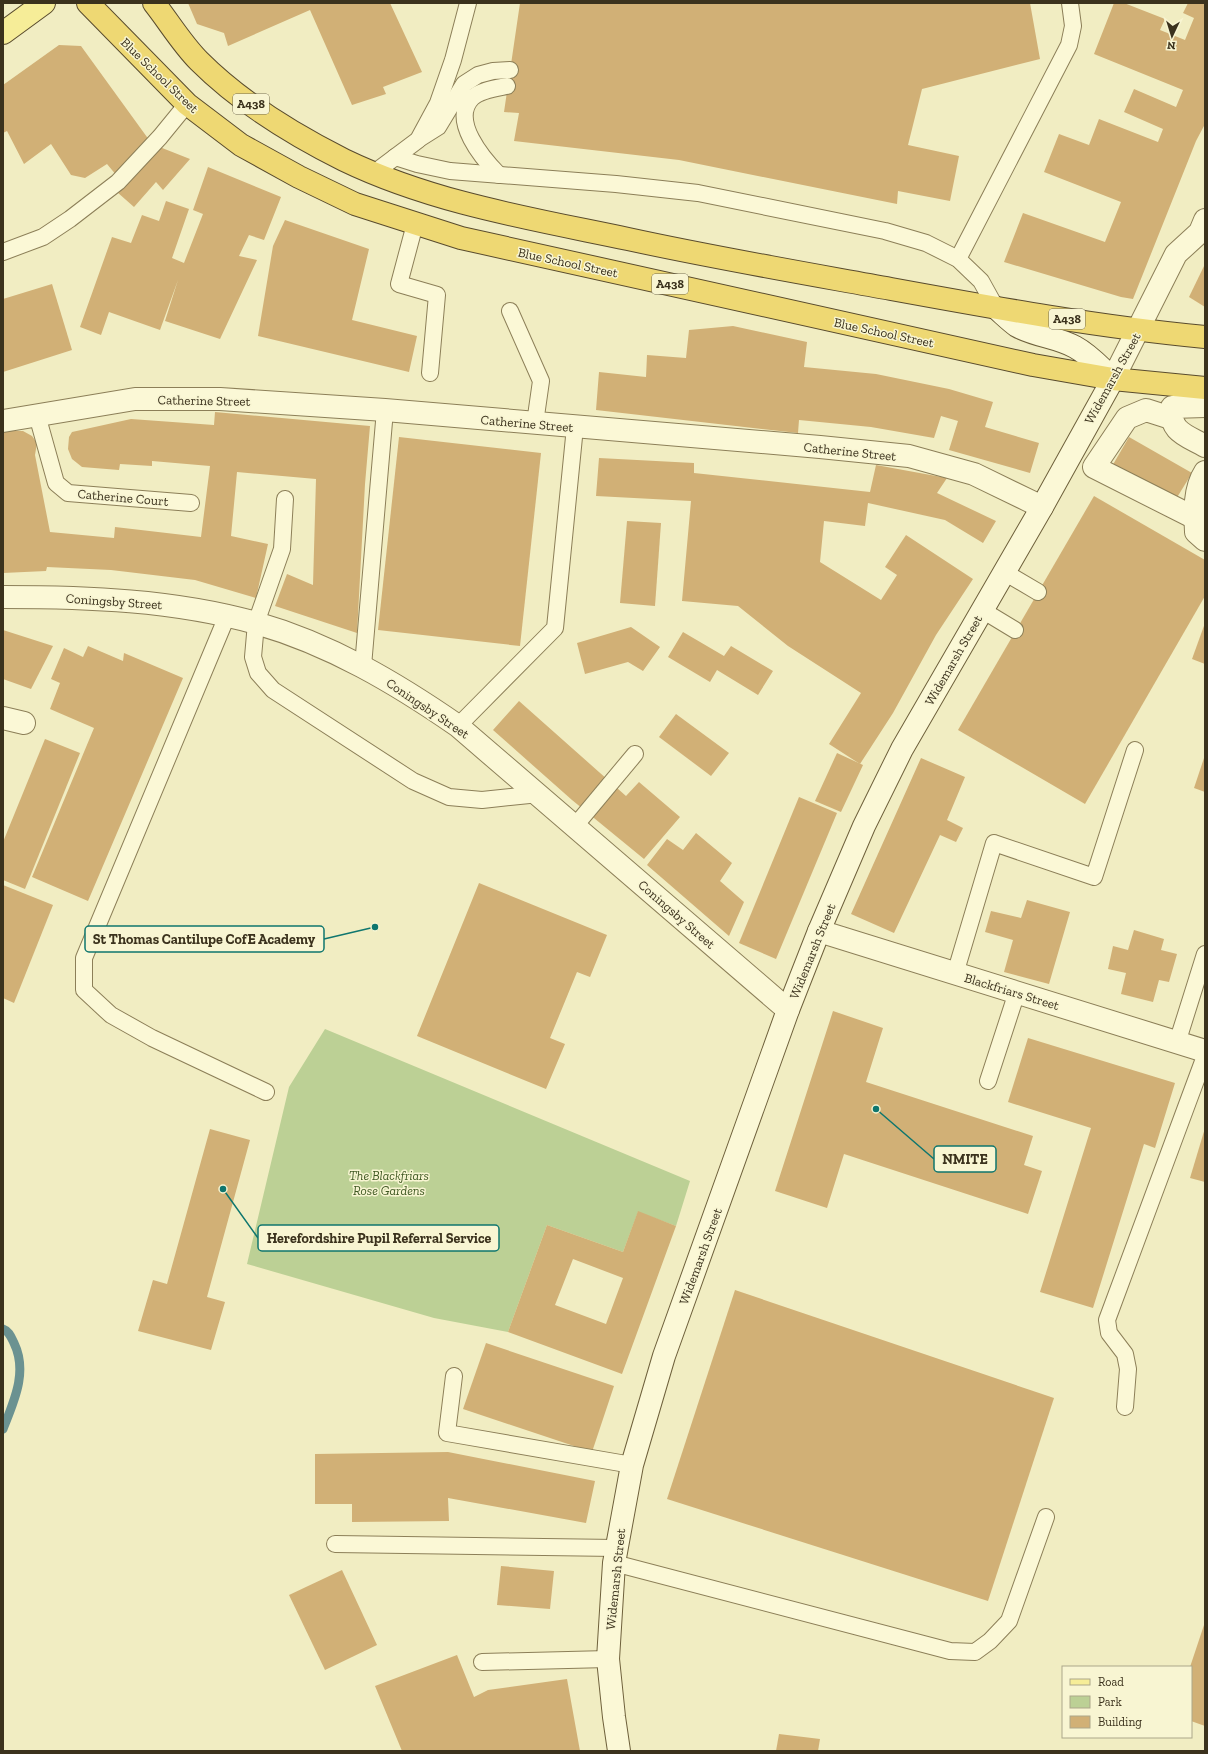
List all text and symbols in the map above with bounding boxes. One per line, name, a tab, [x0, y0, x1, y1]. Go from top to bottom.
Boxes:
north arrow	[1152, 16, 1192, 56]
street label: Blue School Street	[118, 35, 202, 116]
text: N	[1166, 39, 1176, 52]
road number: A438	[233, 94, 269, 114]
street label: Blue School Street	[517, 245, 619, 280]
road number: A438	[652, 274, 688, 294]
road number: A438	[1049, 309, 1085, 329]
street label: Blue School Street	[833, 315, 935, 350]
street label: Widemarsh Street	[1081, 330, 1144, 426]
street label: Catherine Street	[157, 392, 251, 409]
street label: Catherine Street	[480, 412, 574, 435]
street label: Catherine Street	[803, 439, 897, 464]
street label: Catherine Court	[77, 486, 169, 509]
street label: Coningsby Street	[65, 591, 163, 612]
street label: Widemarsh Street	[921, 612, 985, 708]
street label: Coningsby Street	[383, 675, 472, 742]
street label: Coningsby Street	[635, 877, 718, 952]
street label: Widemarsh Street	[786, 901, 839, 1001]
callout: St Thomas Cantilupe CofE Academy	[85, 926, 324, 952]
text: St Thomas Cantilupe CofE Academy	[93, 931, 316, 948]
street label: Blackfriars Street	[963, 970, 1061, 1013]
callout: NMITE	[934, 1146, 996, 1172]
text: NMITE	[942, 1151, 988, 1168]
park label: The Blackfriars Rose Gardens	[349, 1168, 429, 1198]
street label: Widemarsh Street	[676, 1206, 725, 1307]
callout: Herefordshire Pupil Referral Service	[258, 1225, 499, 1251]
text: Herefordshire Pupil Referral Service	[267, 1230, 492, 1247]
street label: Widemarsh Street	[603, 1527, 628, 1630]
legend	[1062, 1666, 1192, 1738]
text: Road	[1098, 1675, 1124, 1689]
text: Park	[1098, 1695, 1123, 1709]
text: Building	[1098, 1715, 1142, 1729]

